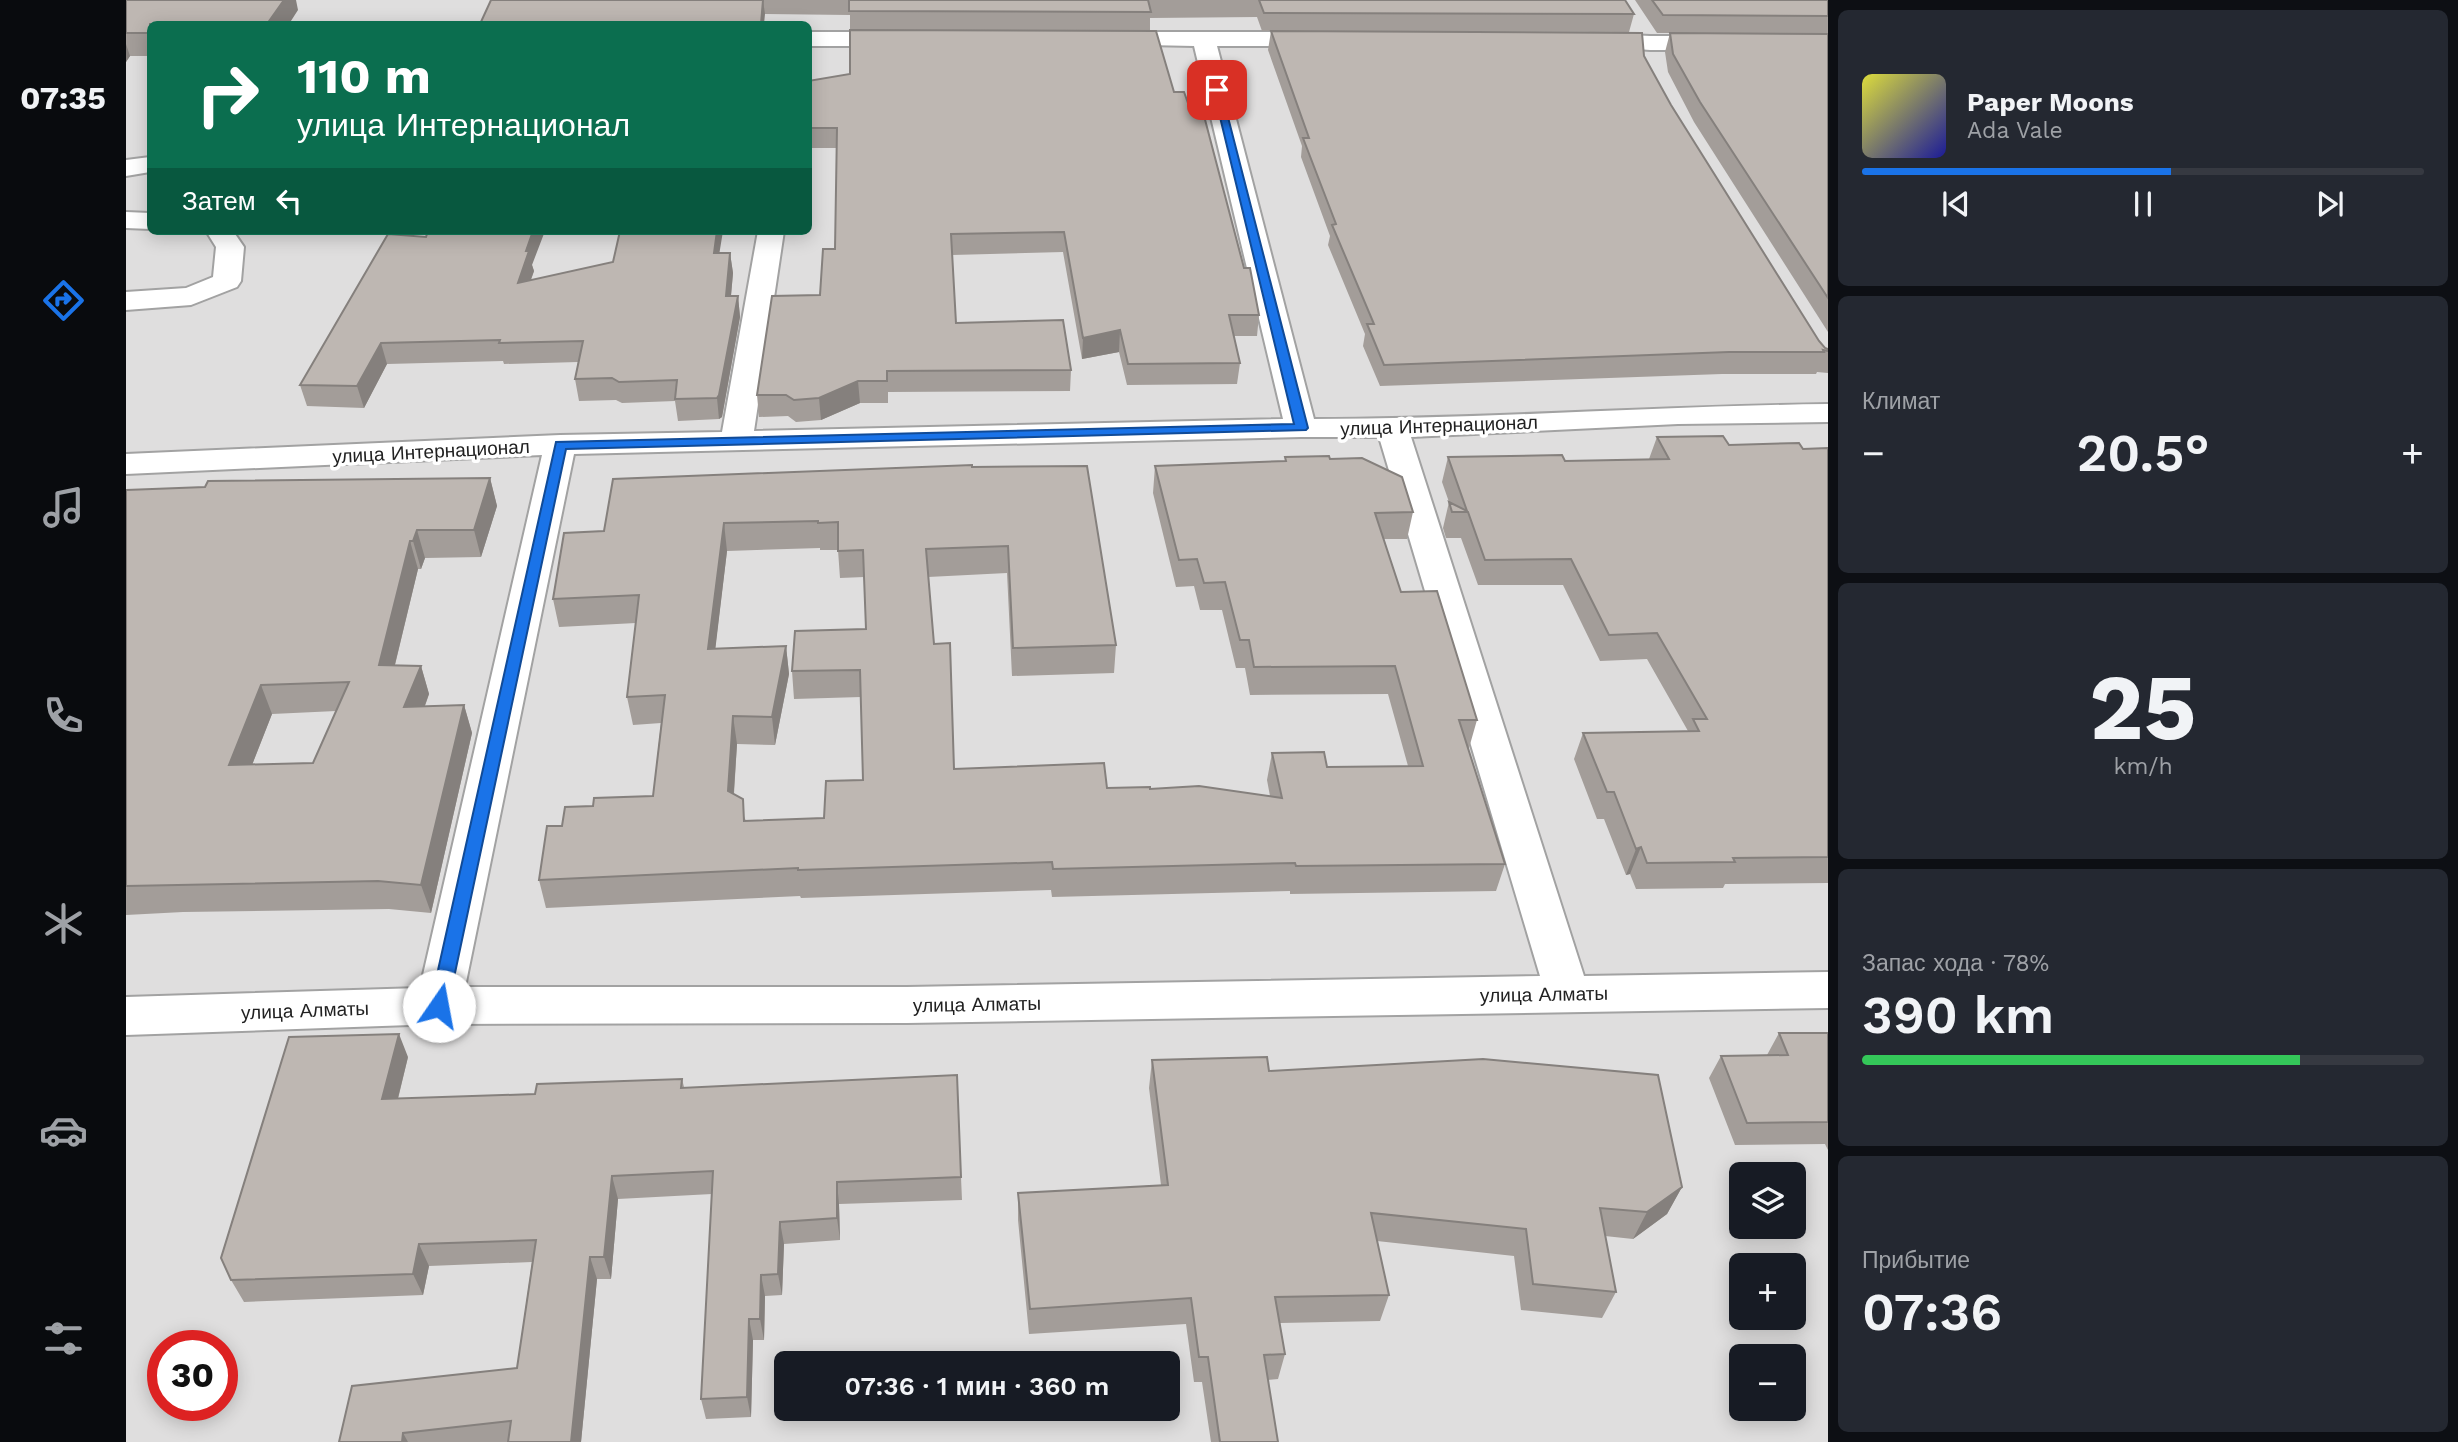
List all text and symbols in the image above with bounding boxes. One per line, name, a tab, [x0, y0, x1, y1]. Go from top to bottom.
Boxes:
text: 110 m	[297, 47, 431, 105]
icon: right	[182, 49, 273, 140]
pin	[1187, 60, 1247, 120]
icon: arrive	[1198, 71, 1236, 109]
text: 07:35	[20, 79, 106, 117]
text: Paper Moons	[1967, 87, 2134, 117]
text: улица Интернационал	[297, 106, 630, 144]
text: Ada Vale	[1967, 117, 2063, 144]
icon: left	[270, 182, 308, 220]
icon: previous	[1937, 185, 1975, 223]
icon: pause	[2124, 185, 2162, 223]
icon: next	[2311, 185, 2349, 223]
text: Затем	[182, 186, 256, 216]
icon: directions	[39, 276, 88, 325]
text: Климат	[1862, 388, 1940, 415]
street label: улица Интернационал	[1340, 411, 1538, 440]
text: 20.5°	[2077, 423, 2209, 484]
text: −	[1862, 431, 1885, 475]
text: +	[2401, 431, 2424, 475]
street label: улица Интернационал	[332, 435, 530, 468]
icon: music	[39, 483, 88, 532]
text: 25	[2089, 654, 2197, 761]
icon: phone	[39, 691, 88, 740]
text: km/h	[2113, 753, 2173, 780]
icon: climate	[39, 899, 88, 948]
text: Запас хода · 78%	[1862, 950, 2049, 977]
position arrow	[402, 969, 476, 1043]
street label: улица Алматы	[1480, 982, 1608, 1007]
text: 390 km	[1862, 985, 2054, 1046]
street label: улица Алматы	[913, 992, 1041, 1017]
street label: улица Алматы	[241, 997, 369, 1024]
icon: car	[39, 1106, 88, 1155]
map controls	[1729, 1162, 1806, 1421]
button: layers	[1729, 1162, 1806, 1239]
text: Прибытие	[1862, 1247, 1970, 1274]
button: +	[1729, 1253, 1806, 1330]
text: 07:36	[1862, 1282, 2002, 1343]
icon: filters	[39, 1314, 88, 1363]
speed limit sign: 30	[147, 1330, 238, 1421]
button: −	[1729, 1344, 1806, 1421]
text: 07:36 · 1 мин · 360 m	[845, 1371, 1109, 1401]

